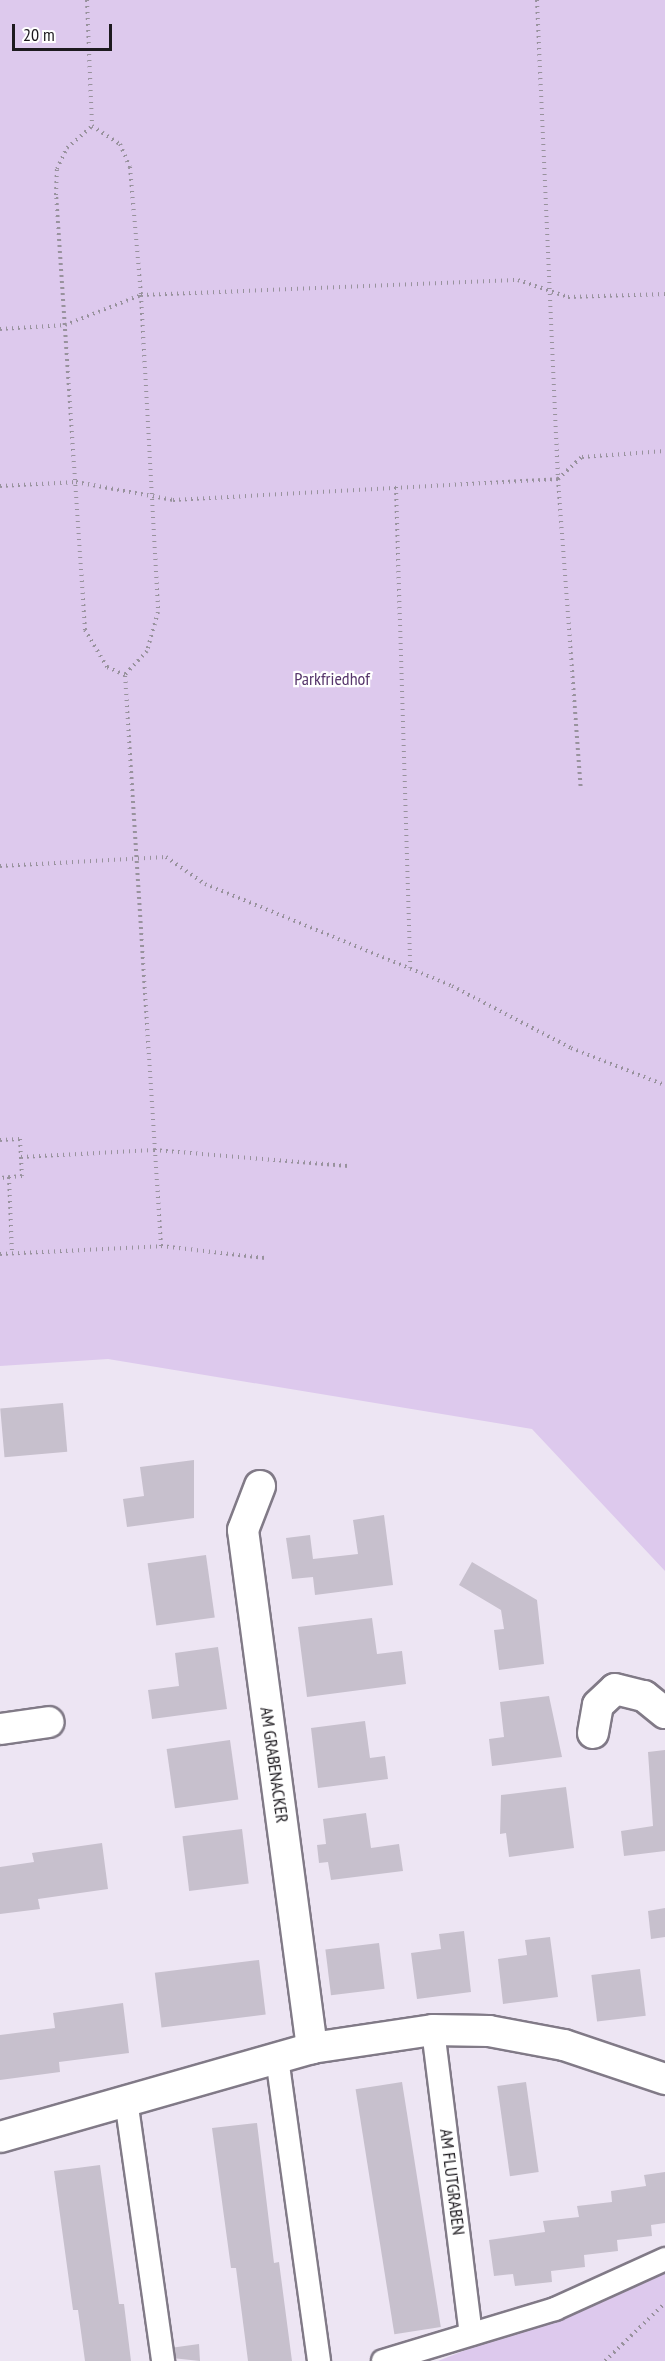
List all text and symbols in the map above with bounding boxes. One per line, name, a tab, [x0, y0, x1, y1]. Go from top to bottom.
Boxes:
scale bar	[15, 12, 116, 50]
text: 20 m	[23, 23, 55, 46]
park label: Parkfriedhof	[294, 668, 370, 690]
street label: AM GRABENACKER	[255, 1706, 293, 1824]
street label: AM FLUTGRABEN	[435, 2128, 469, 2236]

